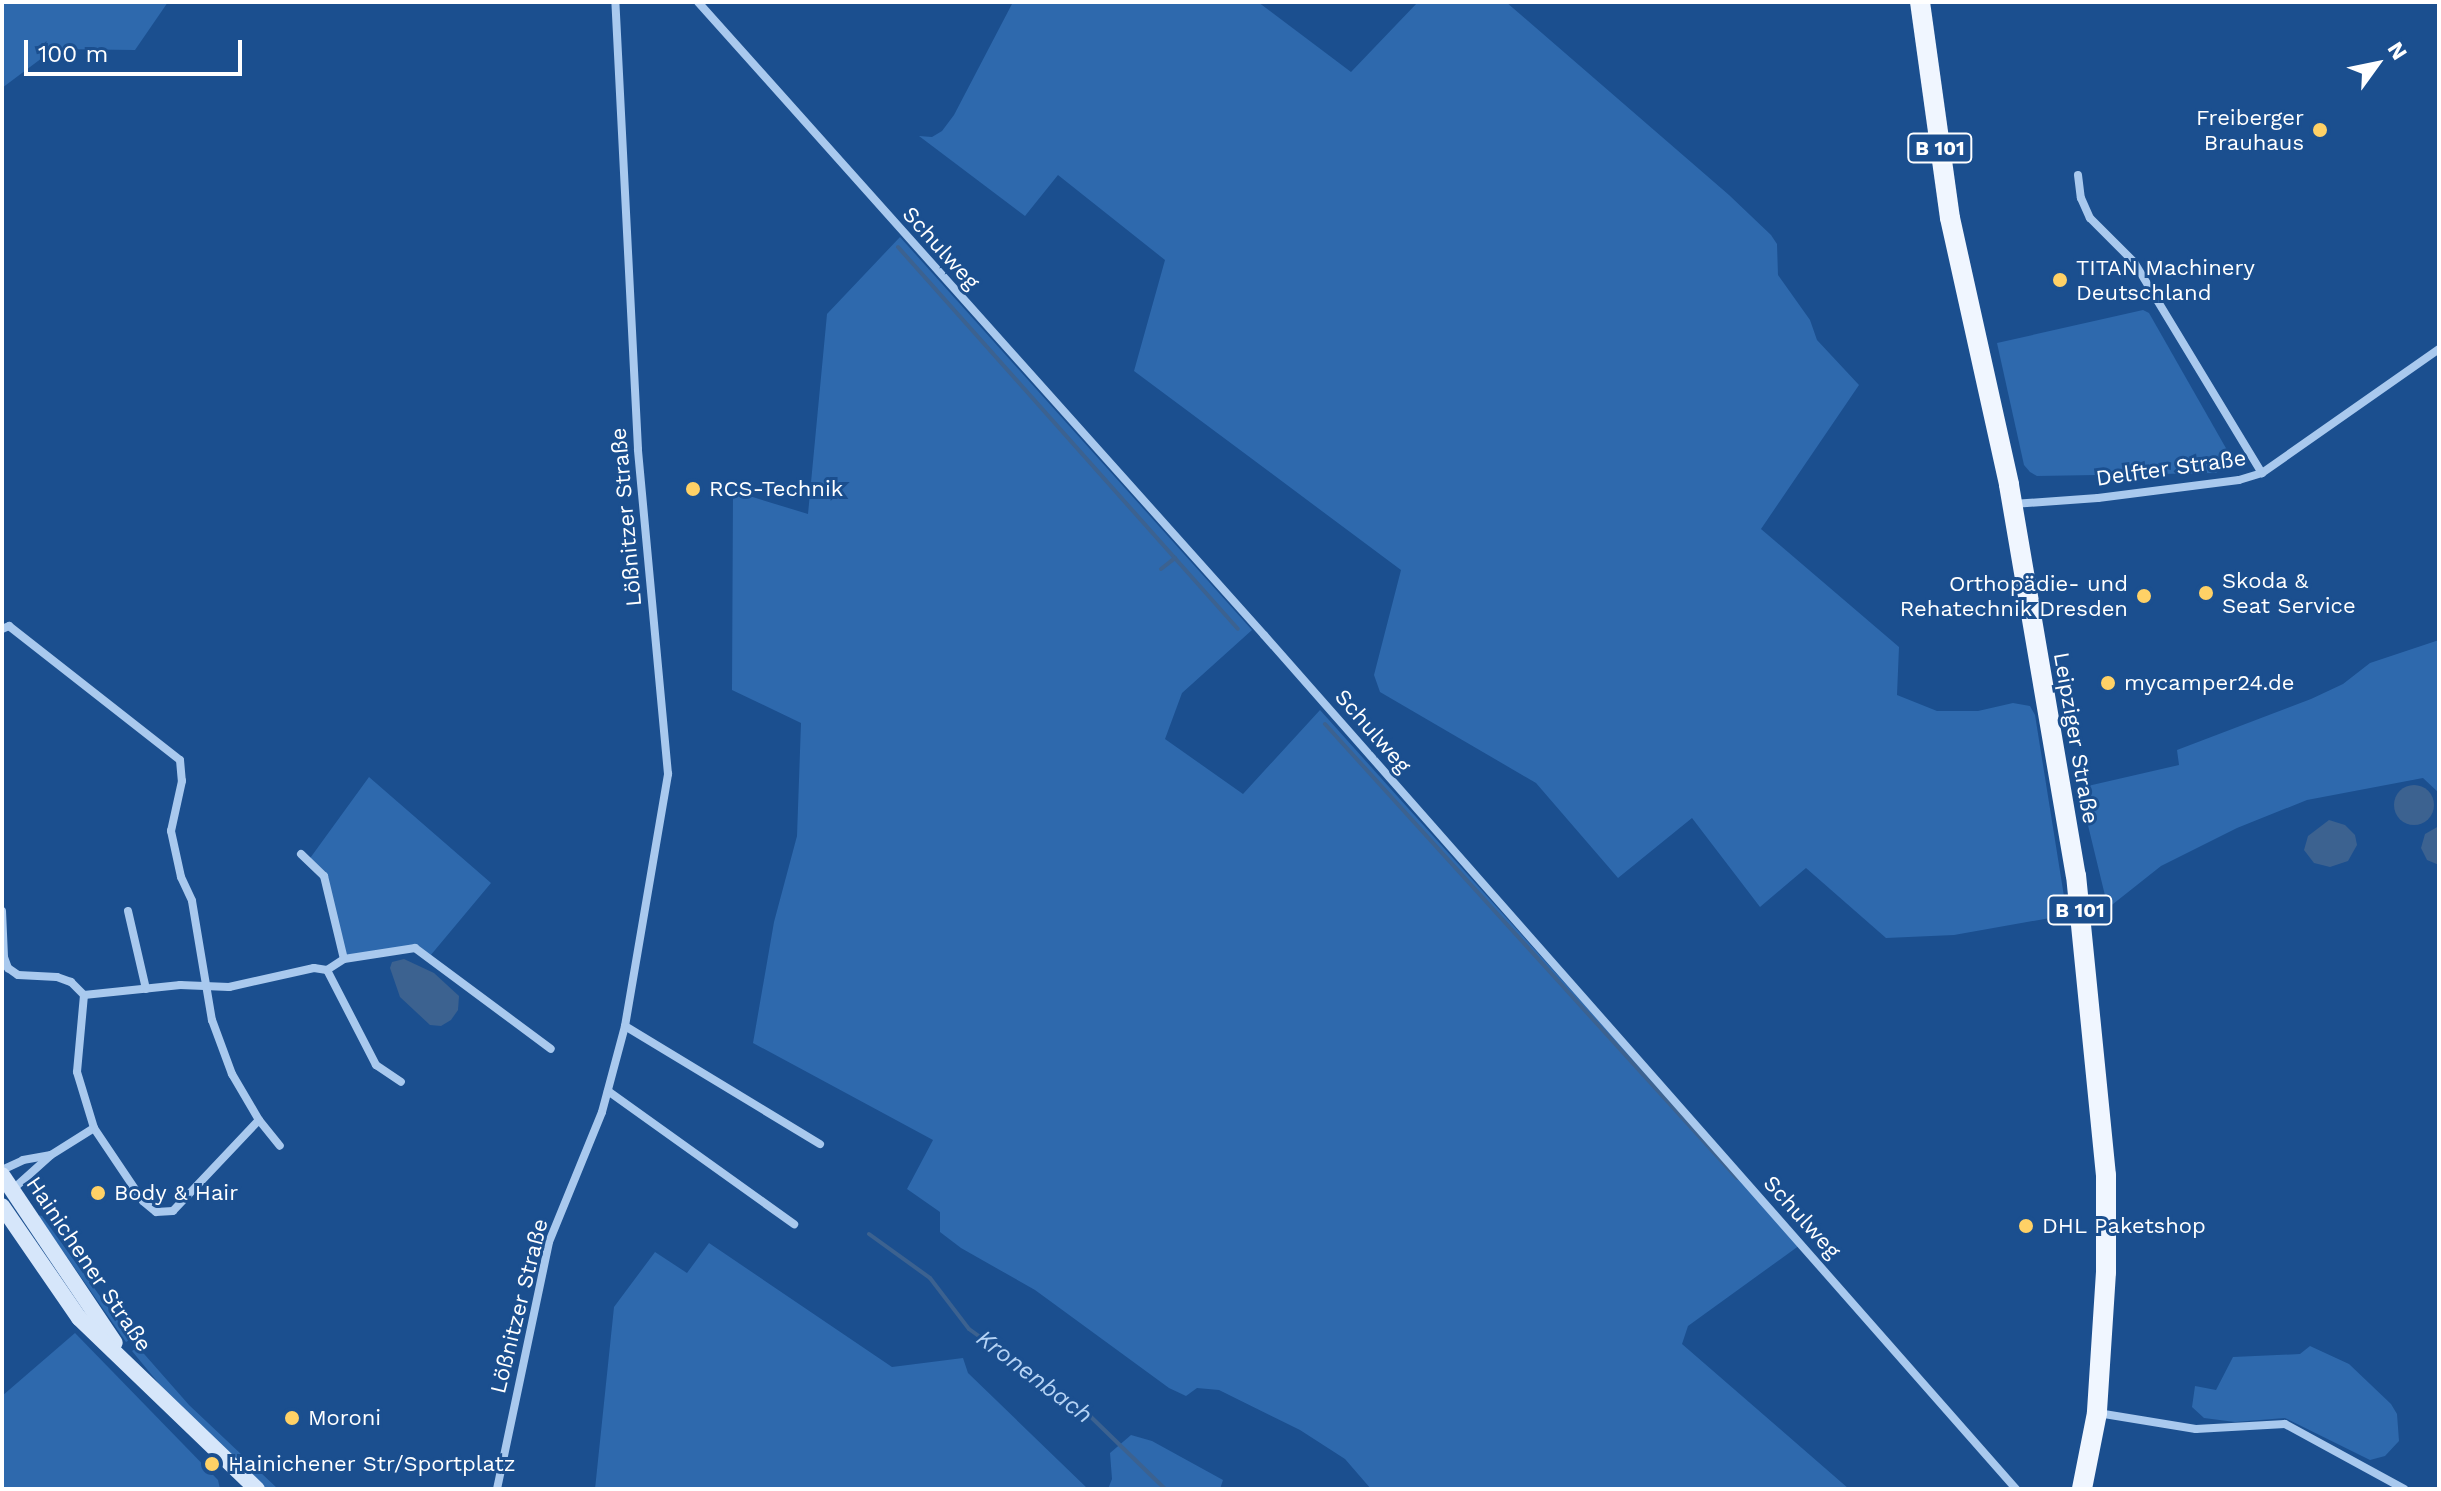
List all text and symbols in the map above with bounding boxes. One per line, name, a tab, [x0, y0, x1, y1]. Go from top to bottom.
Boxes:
scale bar	[28, 24, 246, 74]
north arrow	[2337, 24, 2417, 104]
text: N	[2383, 37, 2412, 64]
text: 100 m	[38, 40, 108, 68]
place label: Freiberger Brauhaus	[2196, 104, 2304, 156]
marker: Freiberger Brauhaus	[2311, 121, 2329, 139]
road number: B 101	[1906, 132, 1974, 164]
street label: Schulweg	[897, 201, 985, 295]
place label: TITAN Machinery Deutschland	[2076, 254, 2255, 306]
marker: TITAN Machinery Deutschland	[2051, 271, 2069, 289]
street label: Lößnitzer Straße	[605, 426, 647, 608]
street label: Delfter Straße	[2094, 444, 2248, 492]
place label: RCS-Technik	[709, 476, 843, 502]
marker: RCS-Technik	[684, 480, 702, 498]
place label: Skoda & Seat Service	[2222, 567, 2356, 618]
place label: Orthopädie- und Rehatechnik Dresden	[1899, 570, 2128, 622]
marker: Skoda & Seat Service	[2197, 584, 2215, 602]
marker: Orthopädie- und Rehatechnik Dresden	[2135, 587, 2153, 605]
street label: Leipziger Straße	[2048, 650, 2104, 826]
place label: mycamper24.de	[2124, 670, 2294, 696]
marker: mycamper24.de	[2099, 674, 2117, 692]
street label: Schulweg	[1329, 684, 1417, 778]
road number: B 101	[2046, 894, 2114, 926]
street label: Schulweg	[1758, 1170, 1846, 1264]
street label: Hainichener Straße	[20, 1171, 158, 1357]
place label: Body & Hair	[114, 1180, 239, 1206]
marker: Body & Hair	[89, 1184, 107, 1202]
place label: DHL Paketshop	[2042, 1213, 2206, 1239]
street label: Lößnitzer Straße	[484, 1216, 554, 1396]
marker: DHL Paketshop	[2017, 1217, 2035, 1235]
water label: Kronenbach	[970, 1324, 1098, 1430]
place label: Moroni	[308, 1405, 381, 1431]
marker: Moroni	[283, 1409, 301, 1427]
place label: Hainichener Str/Sportplatz	[228, 1451, 516, 1477]
marker: Hainichener Str/Sportplatz	[203, 1455, 221, 1473]

